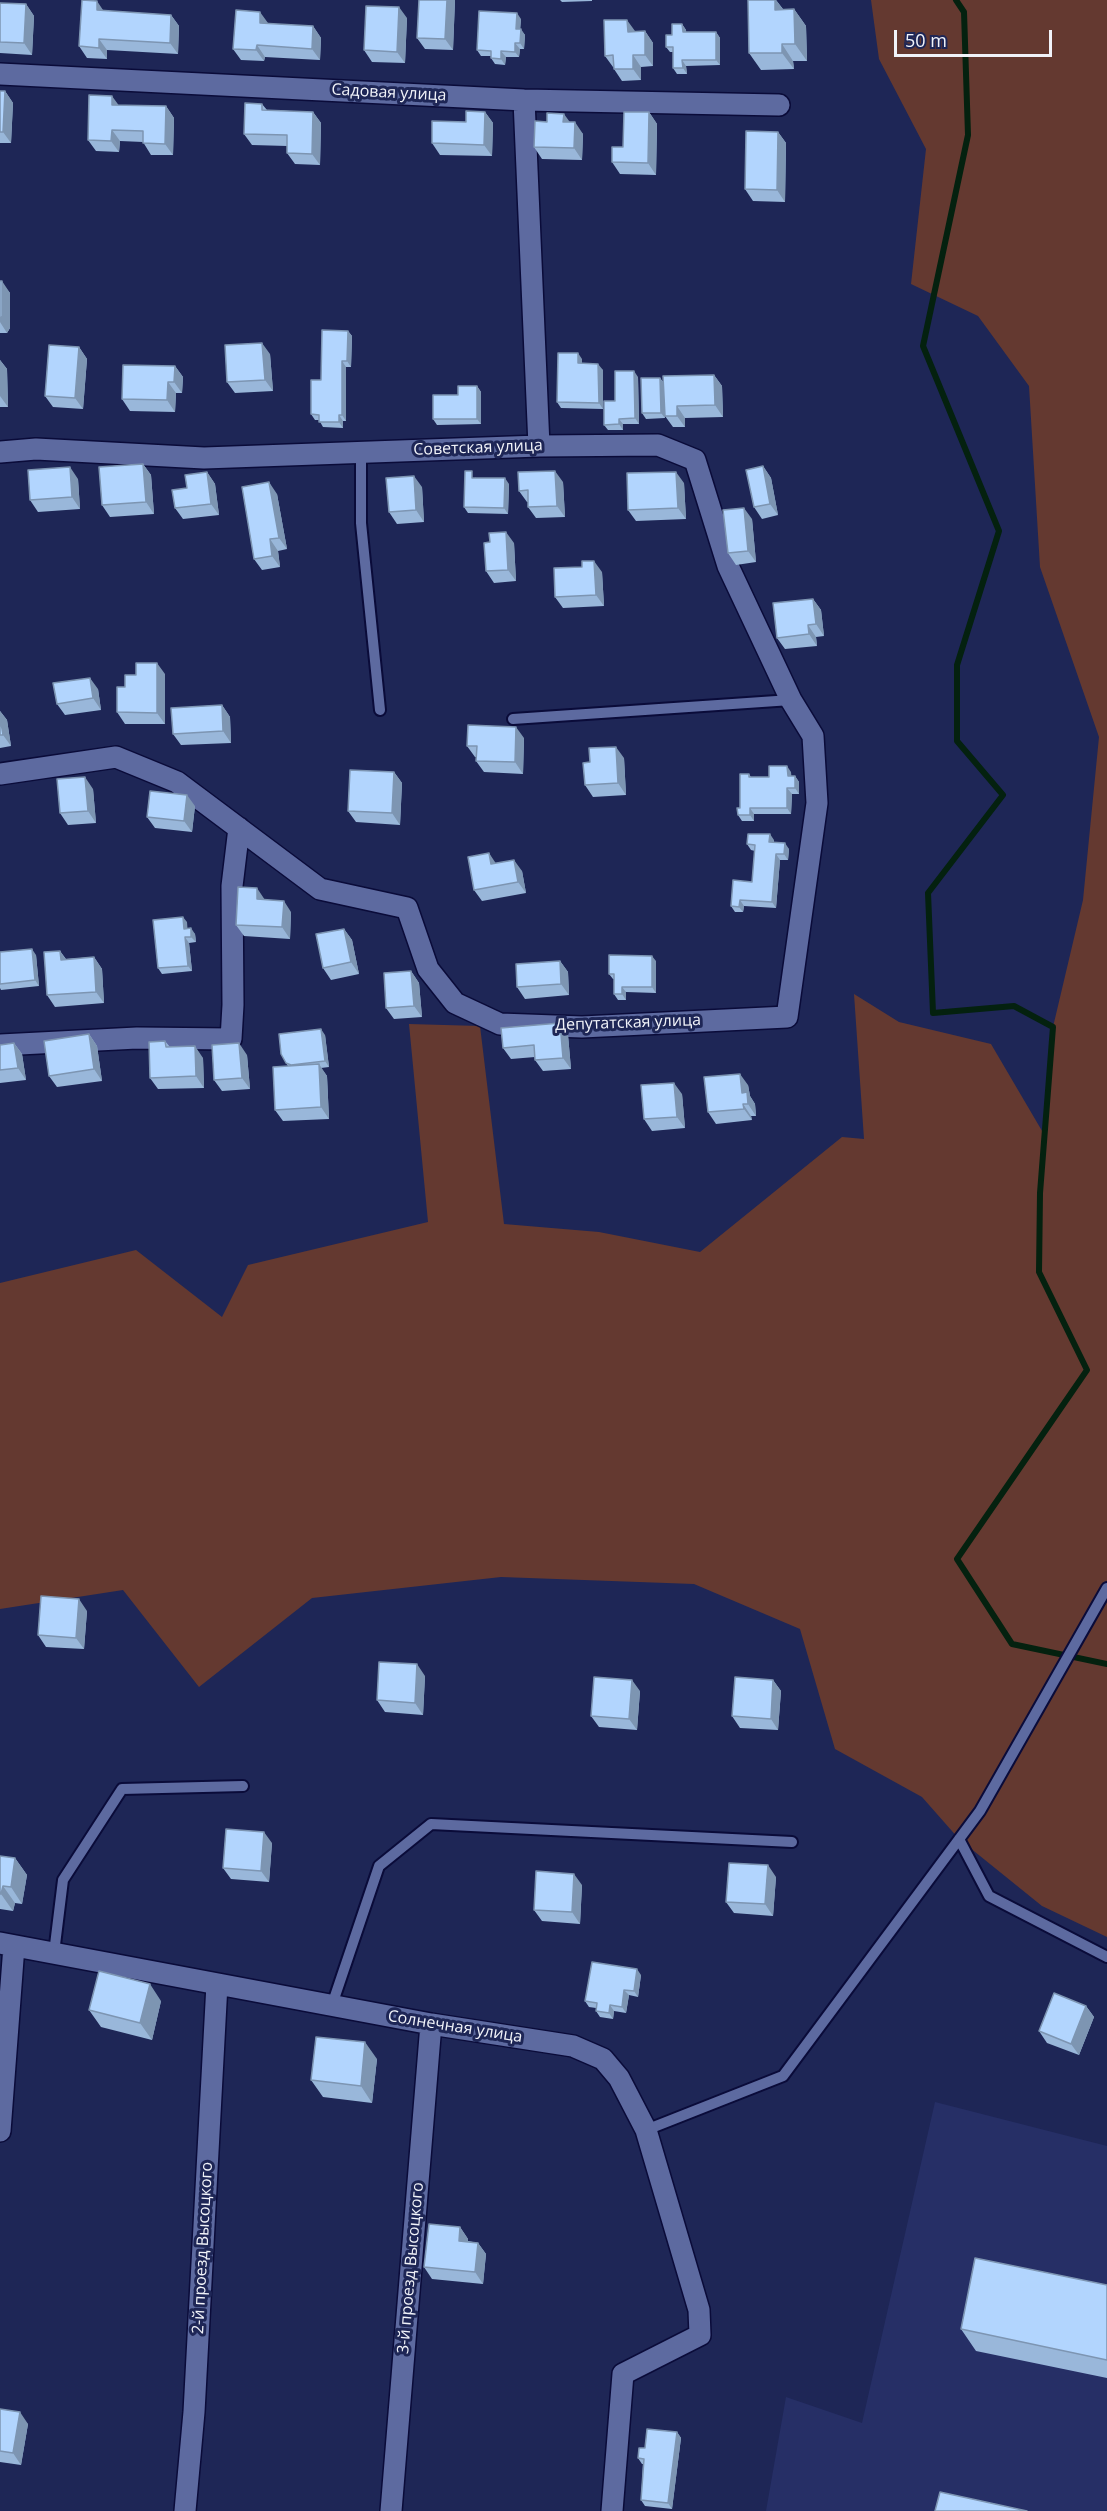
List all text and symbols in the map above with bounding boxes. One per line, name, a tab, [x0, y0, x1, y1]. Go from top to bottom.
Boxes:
scale bar	[897, 18, 1054, 56]
text: 50 m	[905, 28, 947, 52]
street label: Садовая улица	[331, 80, 447, 106]
street label: Советская улица	[413, 436, 543, 460]
street label: Депутатская улица	[555, 1011, 701, 1035]
street label: Солнечная улица	[386, 2007, 524, 2047]
street label: 2-й проезд Высоцкого	[189, 2161, 217, 2335]
street label: 3-й проезд Высоцкого	[394, 2181, 428, 2355]

